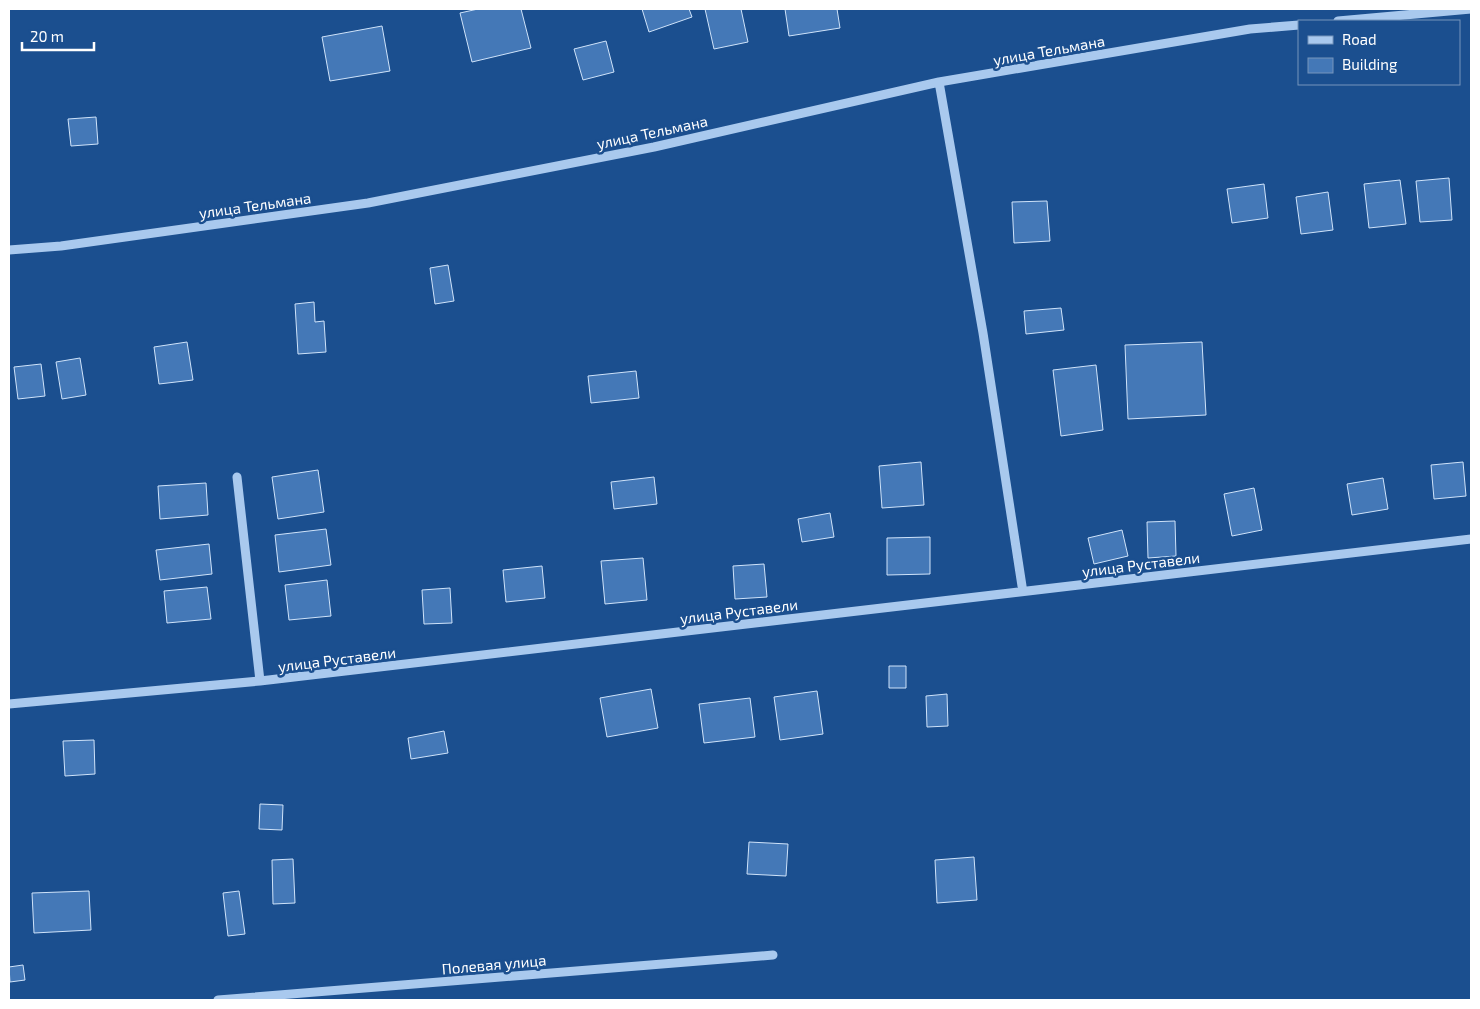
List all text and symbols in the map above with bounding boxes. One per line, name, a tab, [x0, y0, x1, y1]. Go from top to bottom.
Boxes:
scale bar	[22, 20, 95, 52]
legend	[1298, 20, 1460, 85]
text: 20 m	[30, 27, 64, 45]
text: Road	[1342, 30, 1377, 48]
street label: улица Тельмана	[992, 31, 1106, 70]
text: Building	[1342, 55, 1398, 73]
street label: улица Тельмана	[595, 111, 709, 154]
street label: улица Тельмана	[198, 188, 312, 223]
street label: улица Руставели	[1081, 548, 1201, 581]
street label: улица Руставели	[679, 595, 799, 628]
street label: улица Руставели	[277, 643, 397, 676]
street label: Полевая улица	[441, 950, 547, 979]

